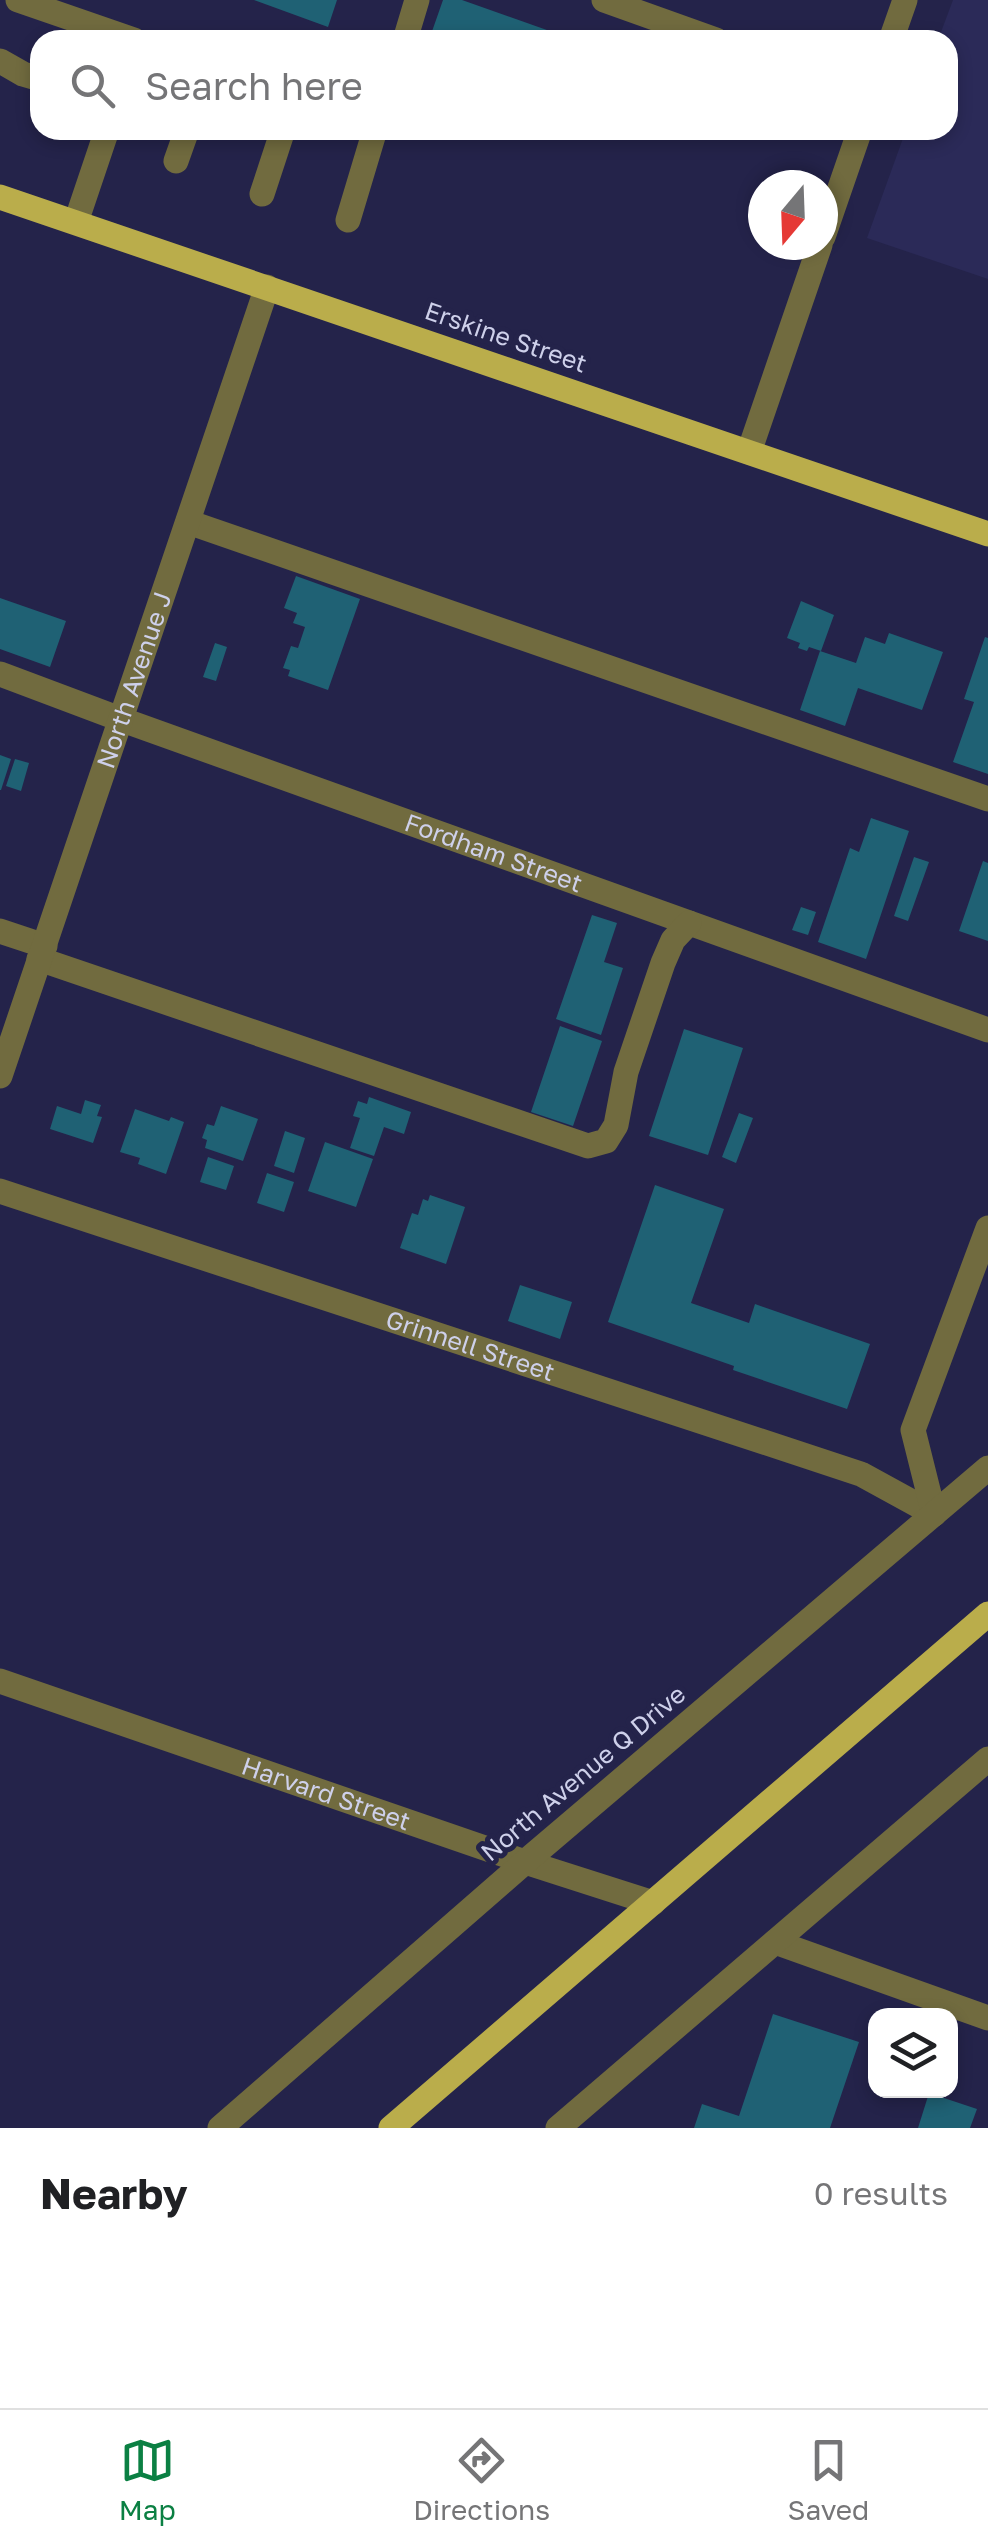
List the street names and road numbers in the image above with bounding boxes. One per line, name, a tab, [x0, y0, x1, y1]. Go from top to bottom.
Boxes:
street label: Erskine Street	[421, 294, 591, 379]
street label: North Avenue J	[89, 588, 178, 772]
street label: Fordham Street	[401, 806, 587, 898]
street label: Grinnell Street	[382, 1303, 559, 1387]
street label: North Avenue Q Drive	[474, 1678, 691, 1867]
street label: Harvard Street	[238, 1750, 415, 1836]

